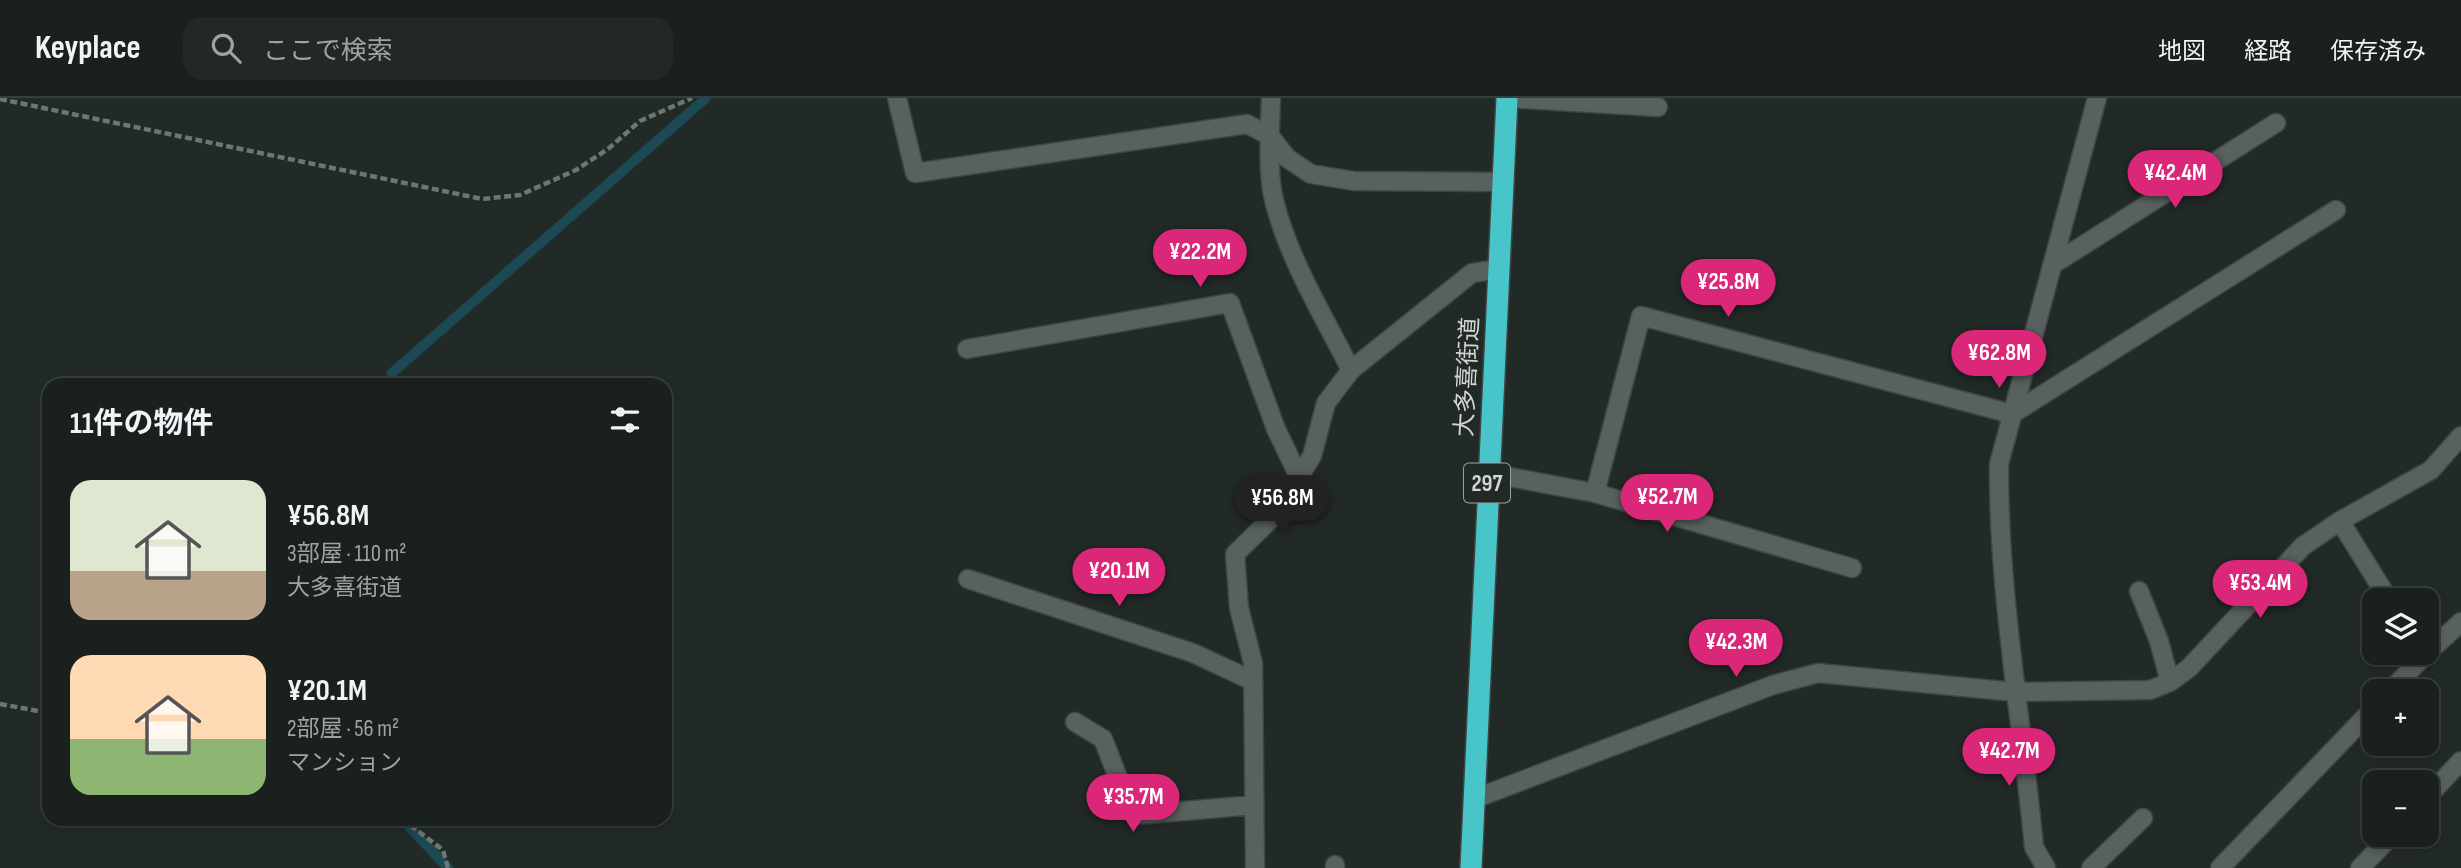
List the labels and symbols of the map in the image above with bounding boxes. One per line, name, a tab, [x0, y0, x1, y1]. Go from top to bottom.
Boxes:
pin: ¥42.4M	[2118, 150, 2232, 210]
pin: ¥22.2M	[1143, 230, 1257, 289]
pin: ¥25.8M	[1671, 260, 1785, 319]
street label: 大多喜街道	[1450, 316, 1485, 438]
pin: ¥62.8M	[1942, 330, 2056, 390]
road number: 297	[1464, 464, 1510, 502]
pin: ¥52.7M	[1610, 474, 1724, 534]
pin: ¥56.8M	[1225, 476, 1339, 535]
pin: ¥20.1M	[1062, 548, 1176, 608]
pin: ¥53.4M	[2203, 560, 2317, 620]
pin: ¥42.3M	[1679, 620, 1793, 679]
pin: ¥42.7M	[1952, 728, 2066, 788]
pin: ¥35.7M	[1076, 774, 1190, 834]

